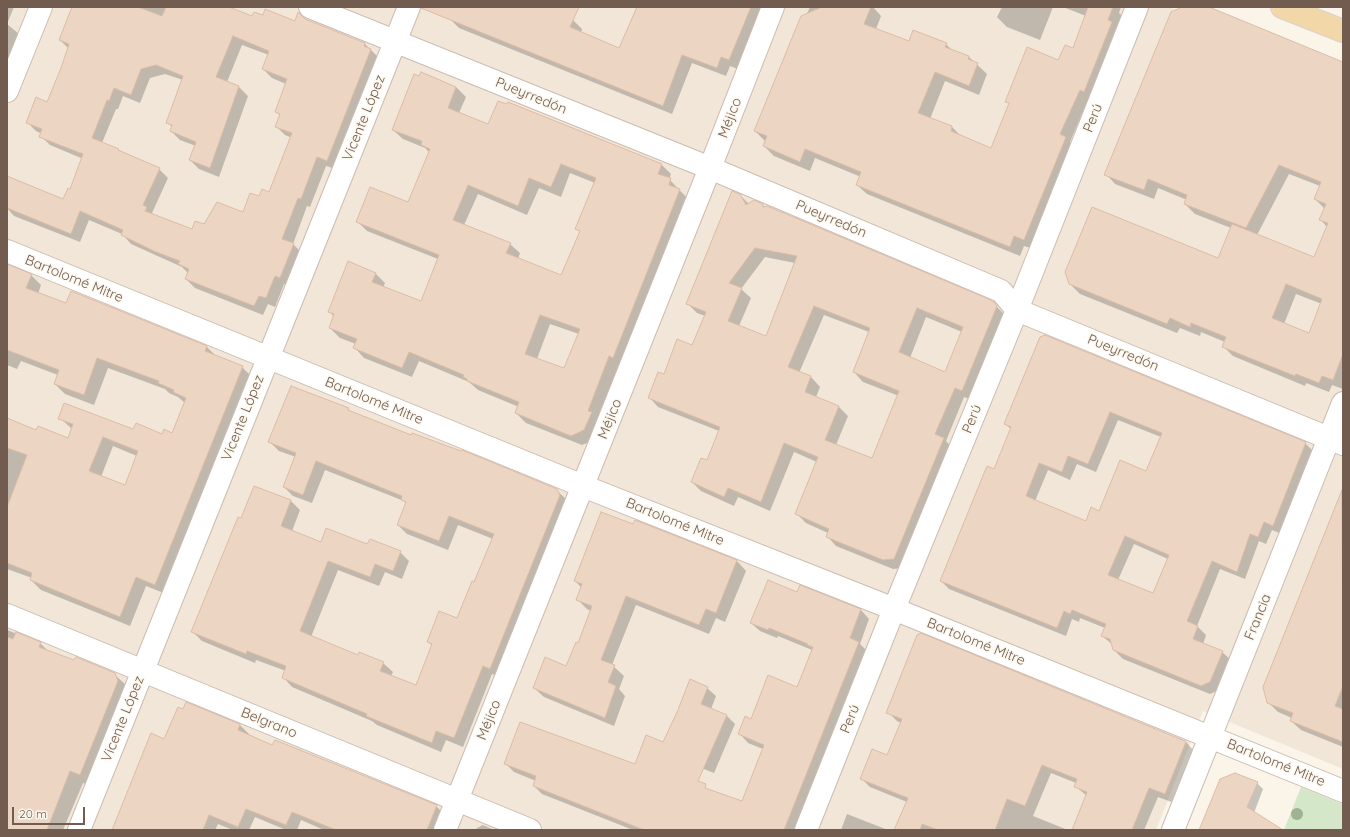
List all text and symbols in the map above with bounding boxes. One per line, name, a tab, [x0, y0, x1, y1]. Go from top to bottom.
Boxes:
street label: Vicente López	[339, 73, 389, 163]
street label: Pueyrredón	[493, 74, 569, 118]
street label: Méjico	[715, 95, 745, 141]
street label: Perú	[1080, 101, 1106, 135]
street label: Pueyrredón	[793, 197, 869, 241]
street label: Bartolomé Mitre	[22, 252, 126, 306]
street label: Pueyrredón	[1085, 331, 1161, 375]
street label: Vicente López	[218, 373, 268, 463]
street label: Bartolomé Mitre	[322, 374, 426, 428]
street label: Méjico	[594, 396, 626, 442]
street label: Perú	[959, 402, 985, 436]
street label: Bartolomé Mitre	[623, 495, 727, 549]
street label: Francia	[1241, 591, 1275, 643]
street label: Bartolomé Mitre	[924, 615, 1028, 669]
street label: Vicente López	[98, 674, 148, 764]
street label: Méjico	[473, 697, 505, 743]
street label: Perú	[837, 702, 863, 736]
street label: Belgrano	[238, 704, 300, 742]
street label: Bartolomé Mitre	[1224, 736, 1328, 790]
scale bar	[14, 799, 87, 825]
text: 20 m	[19, 806, 47, 821]

